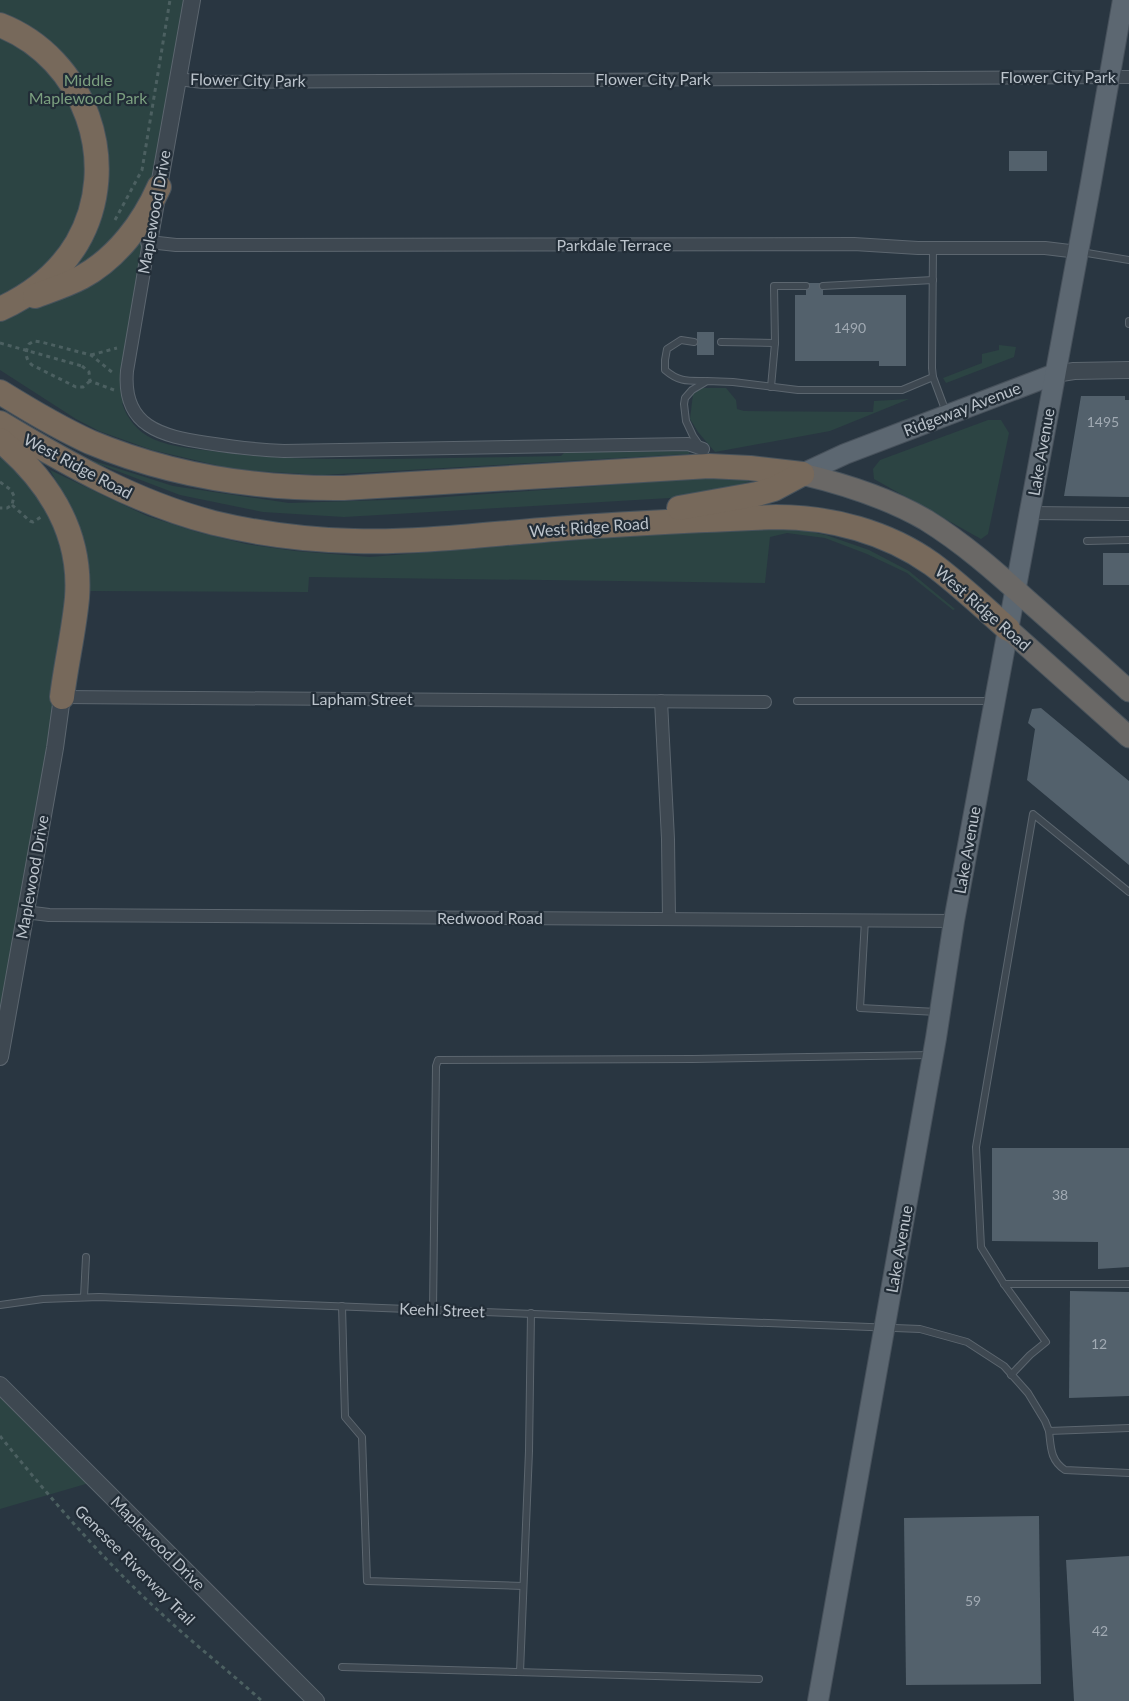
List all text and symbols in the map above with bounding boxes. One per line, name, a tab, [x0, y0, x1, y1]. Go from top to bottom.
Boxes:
street label: Flower City Park	[1000, 67, 1117, 86]
street label: Flower City Park	[190, 69, 307, 90]
street label: Flower City Park	[595, 69, 712, 88]
park label: Middle Maplewood Park	[29, 70, 148, 107]
street label: Maplewood Drive	[133, 148, 174, 275]
street label: Parkdale Terrace	[557, 235, 671, 254]
house number: 1490	[834, 319, 866, 336]
street label: Ridgeway Avenue	[901, 377, 1023, 440]
street label: Lake Avenue	[1023, 407, 1058, 497]
house number: 1495	[1087, 413, 1119, 430]
street label: West Ridge Road	[21, 429, 136, 502]
street label: West Ridge Road	[529, 513, 649, 540]
street label: West Ridge Road	[932, 561, 1035, 654]
street label: Lapham Street	[311, 689, 413, 708]
street label: Lake Avenue	[949, 805, 984, 895]
street label: Maplewood Drive	[11, 813, 52, 940]
street label: Redwood Road	[437, 908, 543, 927]
house number: 38	[1052, 1186, 1068, 1203]
street label: Lake Avenue	[881, 1204, 916, 1294]
street label: Keehl Street	[399, 1299, 485, 1321]
house number: 12	[1091, 1335, 1107, 1352]
street label: Maplewood Drive	[107, 1492, 209, 1594]
street label: Genesee Riverway Trail	[71, 1501, 199, 1629]
house number: 59	[965, 1592, 981, 1609]
house number: 42	[1092, 1622, 1108, 1639]

